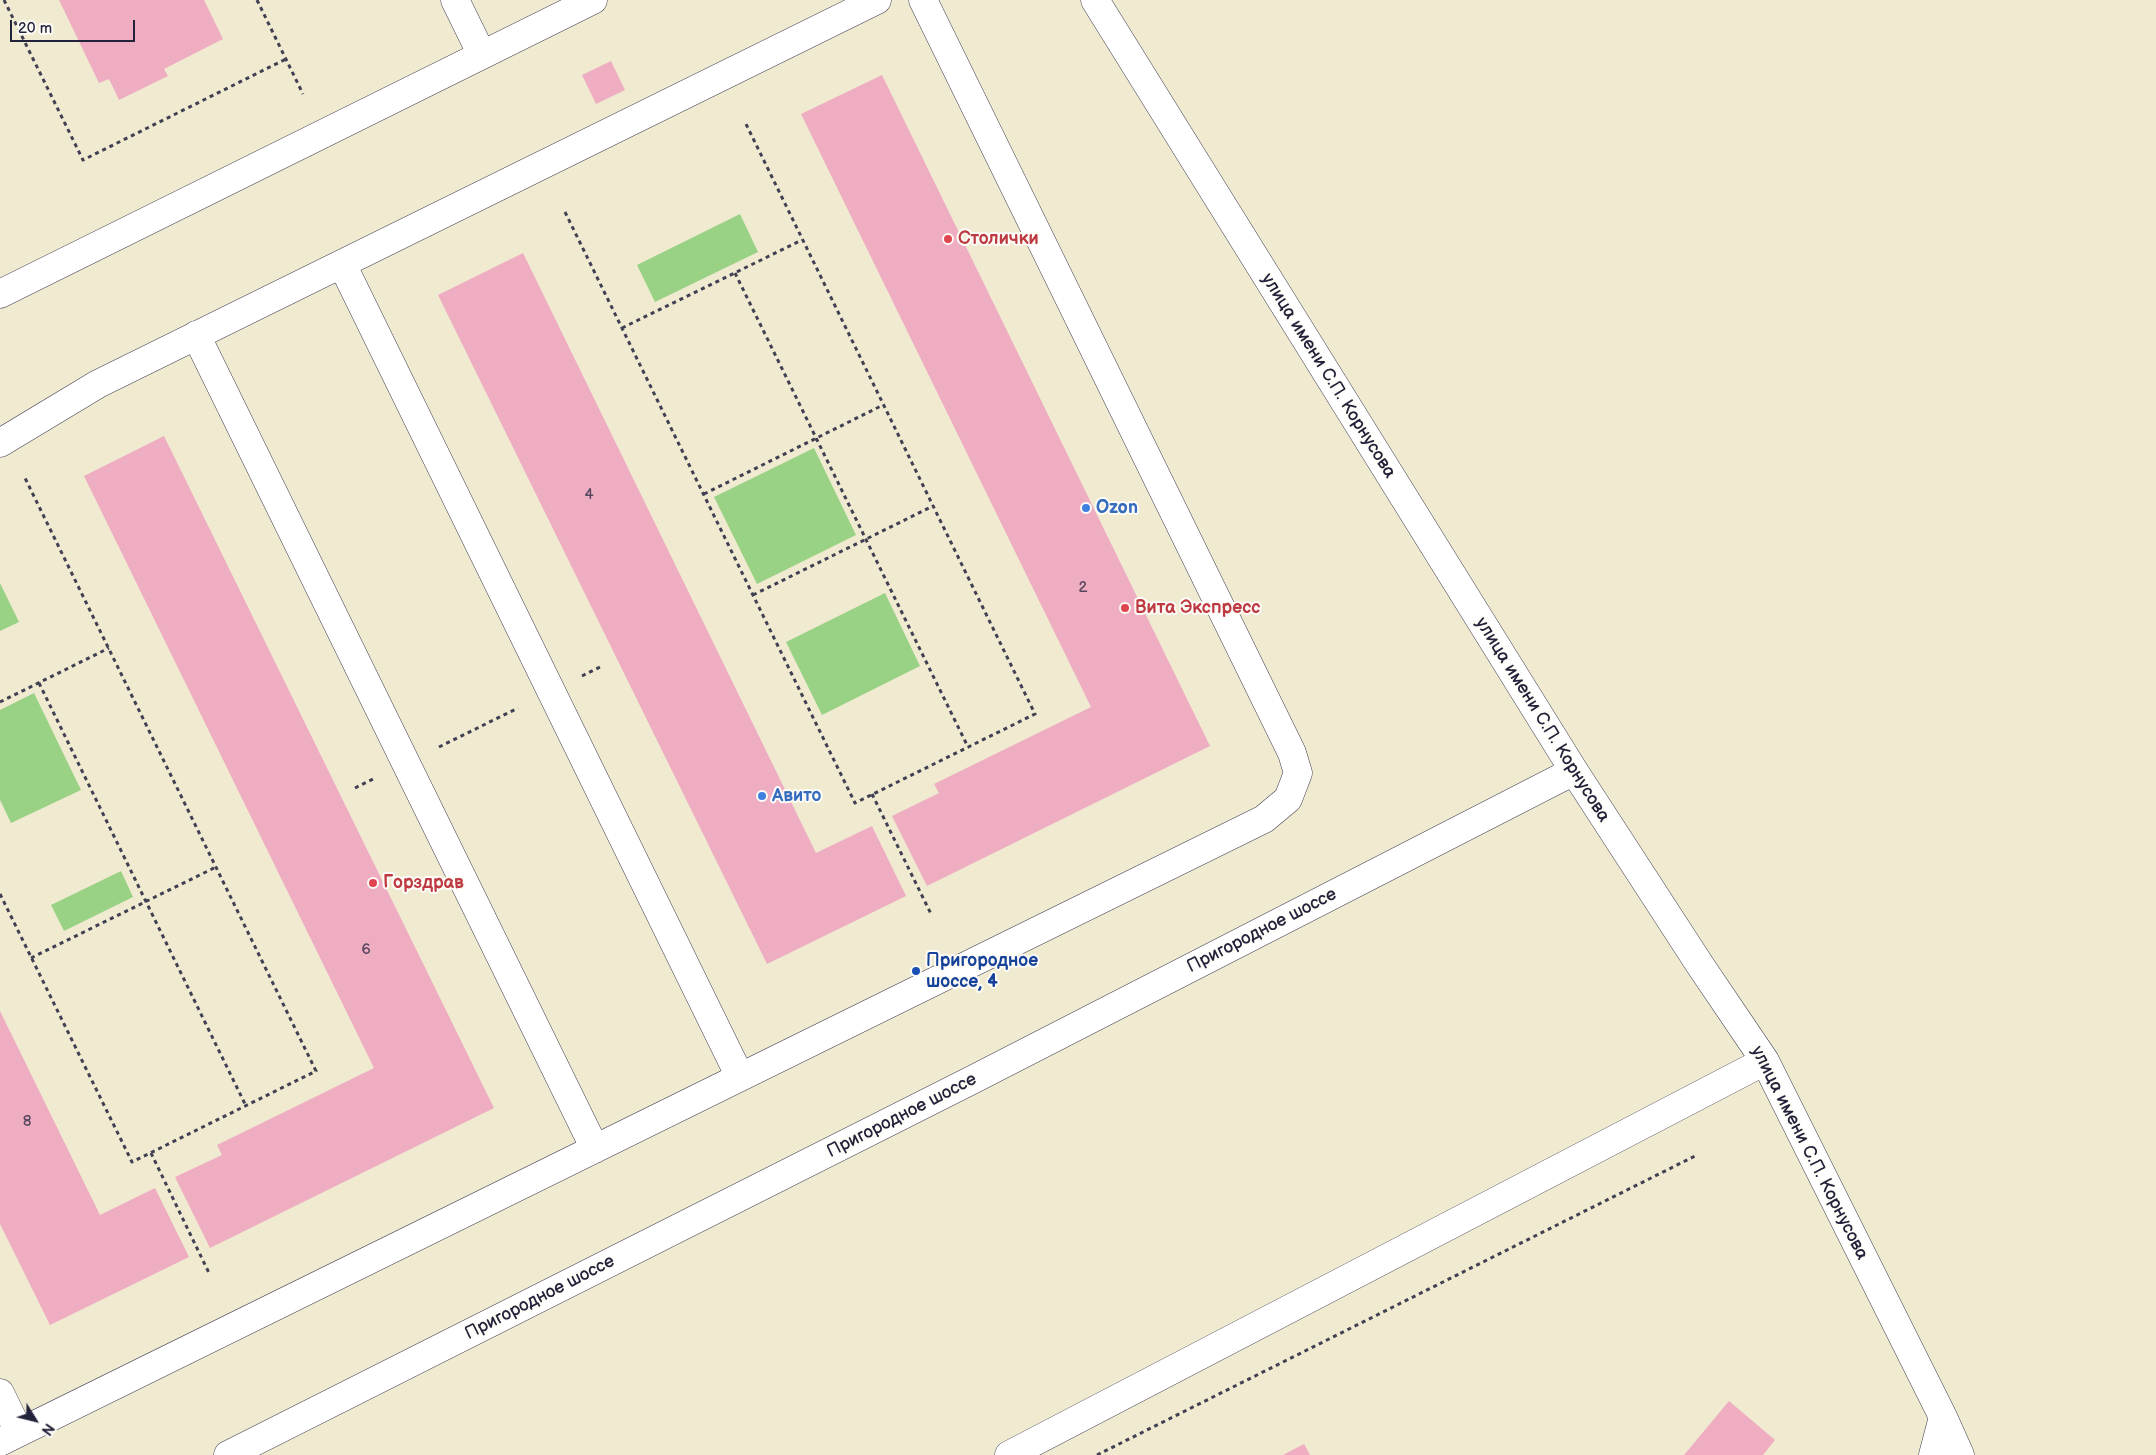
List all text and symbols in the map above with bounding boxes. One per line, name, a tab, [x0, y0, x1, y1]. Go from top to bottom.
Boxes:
scale bar	[12, 10, 138, 42]
text: 20 m	[18, 19, 52, 38]
place label: Столички	[958, 228, 1039, 250]
marker: Столички	[942, 233, 954, 245]
street label: улица имени С.П. Корнусова	[1256, 270, 1400, 482]
house number: 4	[584, 486, 594, 504]
place label: Ozon	[1096, 497, 1138, 519]
marker: Ozon	[1080, 502, 1092, 514]
house number: 2	[1079, 579, 1087, 597]
place label: Вита Экспресс	[1135, 597, 1260, 619]
marker: Вита Экспресс	[1119, 602, 1131, 614]
street label: улица имени С.П. Корнусова	[1470, 614, 1614, 826]
place label: Авито	[772, 785, 821, 807]
marker: Авито	[756, 790, 768, 802]
place label: Горздрав	[383, 872, 464, 894]
marker: Горздрав	[367, 877, 379, 889]
street label: Пригородное шоссе	[1184, 884, 1340, 978]
house number: 6	[361, 941, 371, 959]
place label: Пригородное шоссе, 4	[926, 950, 1038, 992]
marker: Пригородное шоссе, 4	[910, 965, 922, 977]
street label: улица имени С.П. Корнусова	[1746, 1042, 1872, 1264]
street label: Пригородное шоссе	[824, 1069, 980, 1163]
house number: 8	[23, 1113, 31, 1131]
street label: Пригородное шоссе	[462, 1251, 618, 1345]
north arrow	[10, 1395, 60, 1445]
text: N	[38, 1420, 58, 1438]

